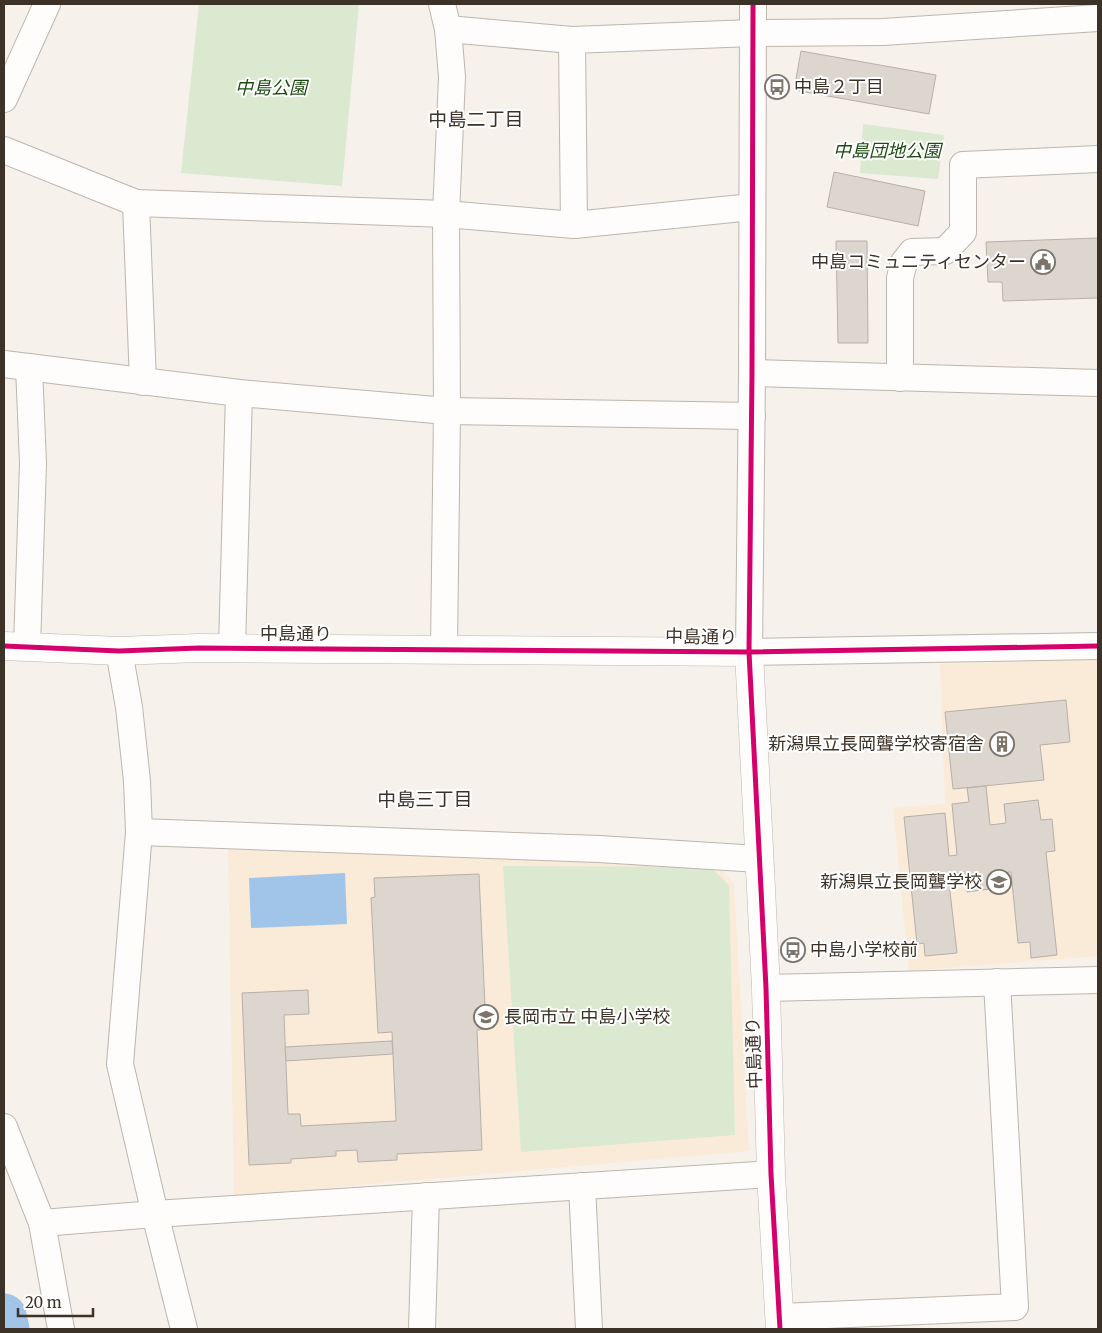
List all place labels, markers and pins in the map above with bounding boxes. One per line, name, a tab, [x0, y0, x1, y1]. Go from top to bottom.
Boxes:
bus stop icon: 中島２丁目	[764, 74, 790, 100]
place label: 中島２丁目	[794, 75, 884, 98]
public building icon: 中島コミュニティセンター	[1030, 249, 1056, 275]
place label: 中島コミュニティセンター	[811, 250, 1026, 273]
building icon: 新潟県立長岡聾学校寄宿舎	[989, 731, 1015, 757]
place label: 新潟県立長岡聾学校寄宿舎	[768, 732, 984, 755]
school or university icon: 新潟県立長岡聾学校	[986, 869, 1012, 895]
place label: 新潟県立長岡聾学校	[820, 870, 982, 893]
bus stop icon: 中島小学校前	[780, 937, 806, 963]
place label: 中島小学校前	[810, 938, 918, 961]
school or university icon: 長岡市立 中島小学校	[473, 1004, 499, 1030]
place label: 長岡市立 中島小学校	[504, 1005, 670, 1028]

